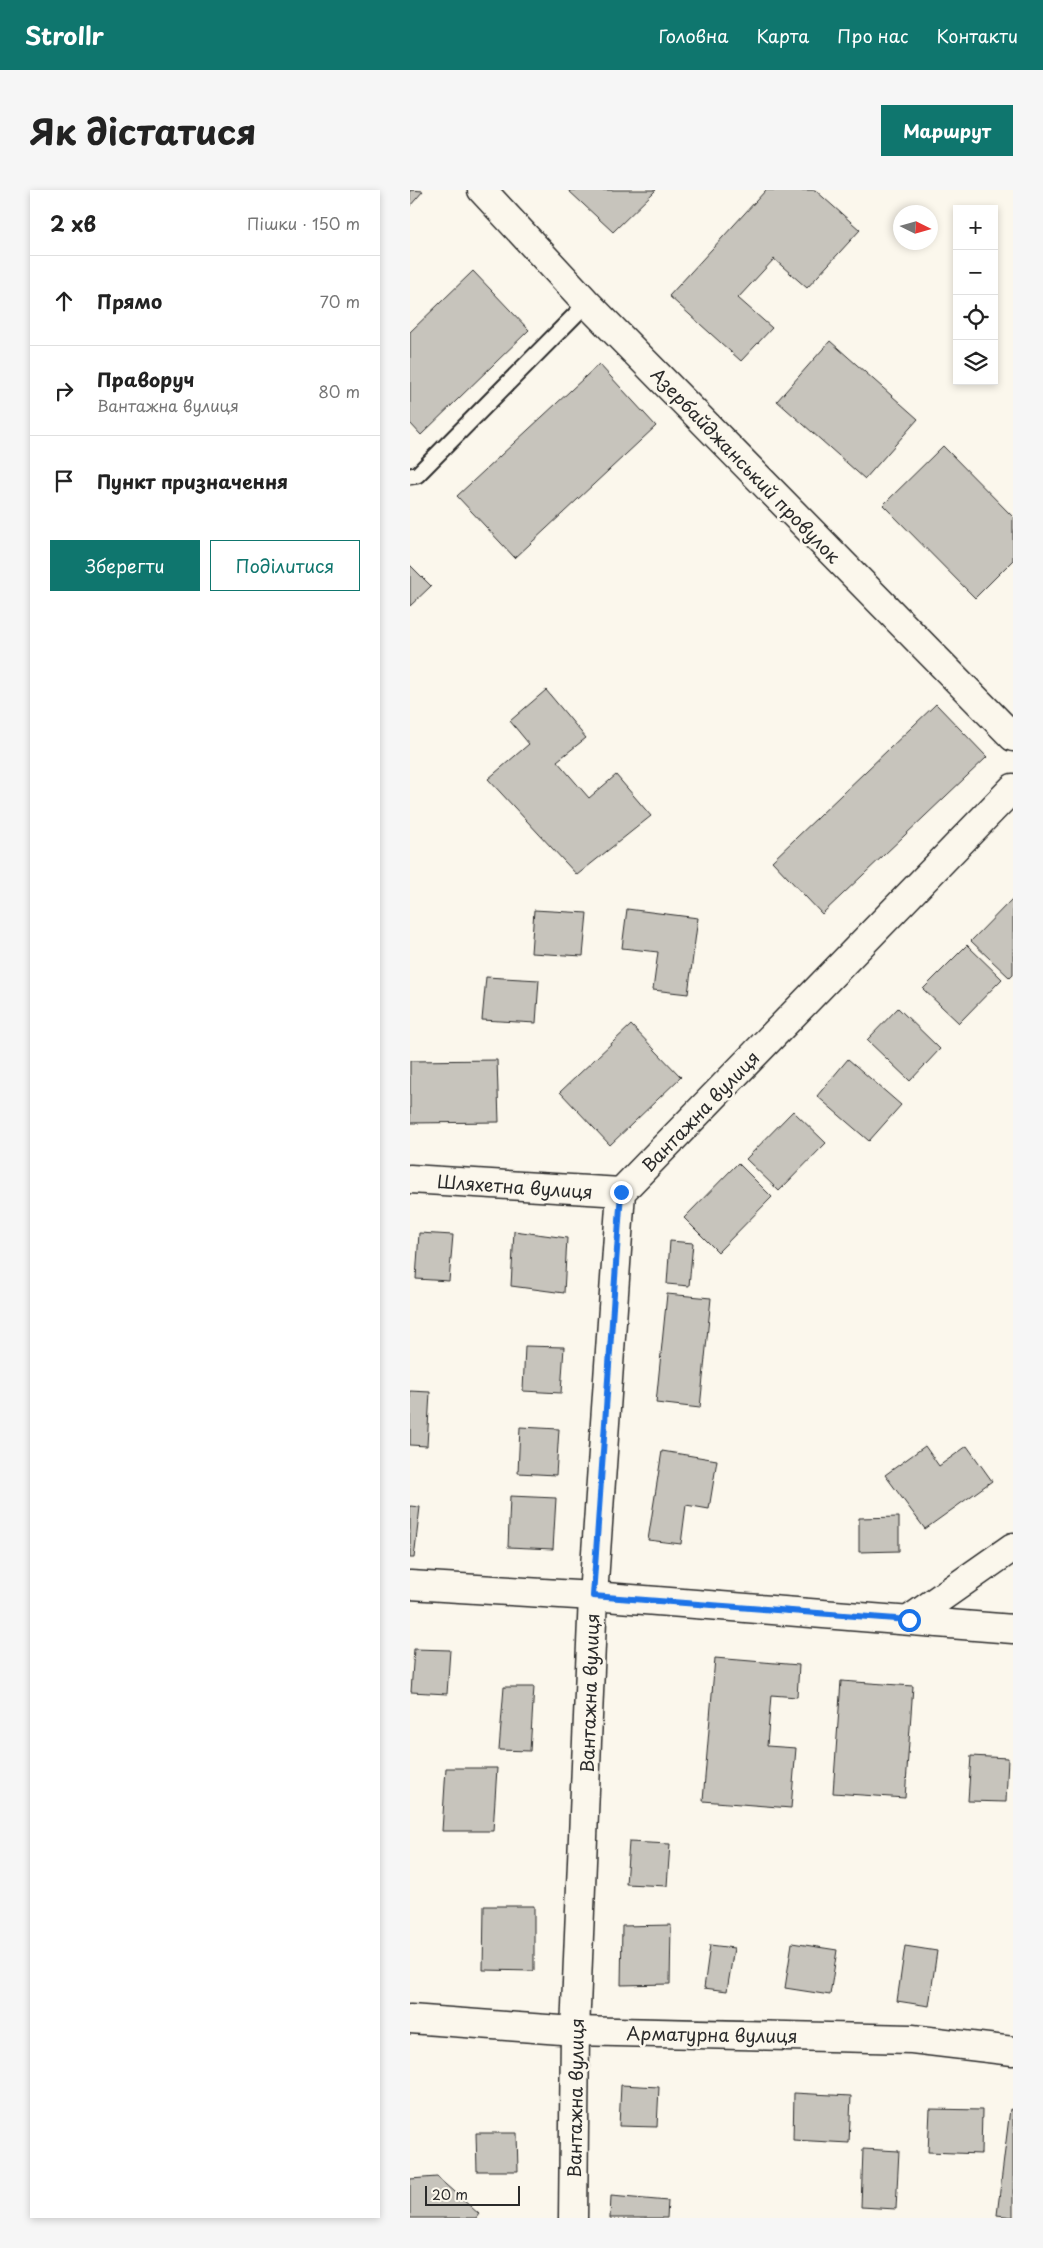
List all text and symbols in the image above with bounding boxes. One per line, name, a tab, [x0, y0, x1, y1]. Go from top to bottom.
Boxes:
text: Strollr	[25, 17, 104, 53]
text: Головна	[658, 22, 728, 49]
text: Карта	[756, 22, 809, 49]
text: Про нас	[837, 22, 909, 49]
text: Контакти	[937, 22, 1018, 49]
text: Як дістатися	[30, 104, 256, 157]
button: Маршрут	[881, 105, 1013, 156]
north arrow	[893, 205, 938, 250]
map controls	[953, 205, 998, 385]
button: +	[953, 205, 998, 250]
text: 2 хв	[50, 207, 96, 239]
text: Пішки · 150 m	[247, 211, 360, 235]
button: −	[953, 250, 998, 295]
icon: ahead	[50, 287, 78, 315]
text: Прямо	[97, 287, 162, 315]
text: 70 m	[320, 289, 360, 313]
button: locate	[953, 295, 998, 340]
button: layers	[953, 340, 998, 385]
street label: Азербайджанський провулок	[645, 361, 847, 569]
text: Праворуч	[97, 365, 194, 393]
icon: right	[50, 377, 78, 405]
text: 80 m	[318, 379, 360, 403]
text: Вантажна вулиця	[97, 393, 239, 417]
icon: arrive	[50, 467, 78, 495]
text: Пункт призначення	[97, 467, 288, 495]
button: Зберегти	[50, 540, 200, 591]
button: Поділитися	[210, 540, 360, 591]
street label: Вантажна вулиця	[635, 1044, 765, 1178]
street label: Шляхетна вулиця	[436, 1167, 594, 1205]
route end	[610, 1181, 633, 1204]
route start	[898, 1609, 921, 1632]
street label: Вантажна вулиця	[573, 1613, 605, 1773]
street label: Вантажна вулиця	[560, 2018, 590, 2178]
street label: Арматурна вулиця	[626, 2019, 798, 2049]
scale bar	[425, 2183, 520, 2206]
text: 20 m	[432, 2184, 468, 2205]

